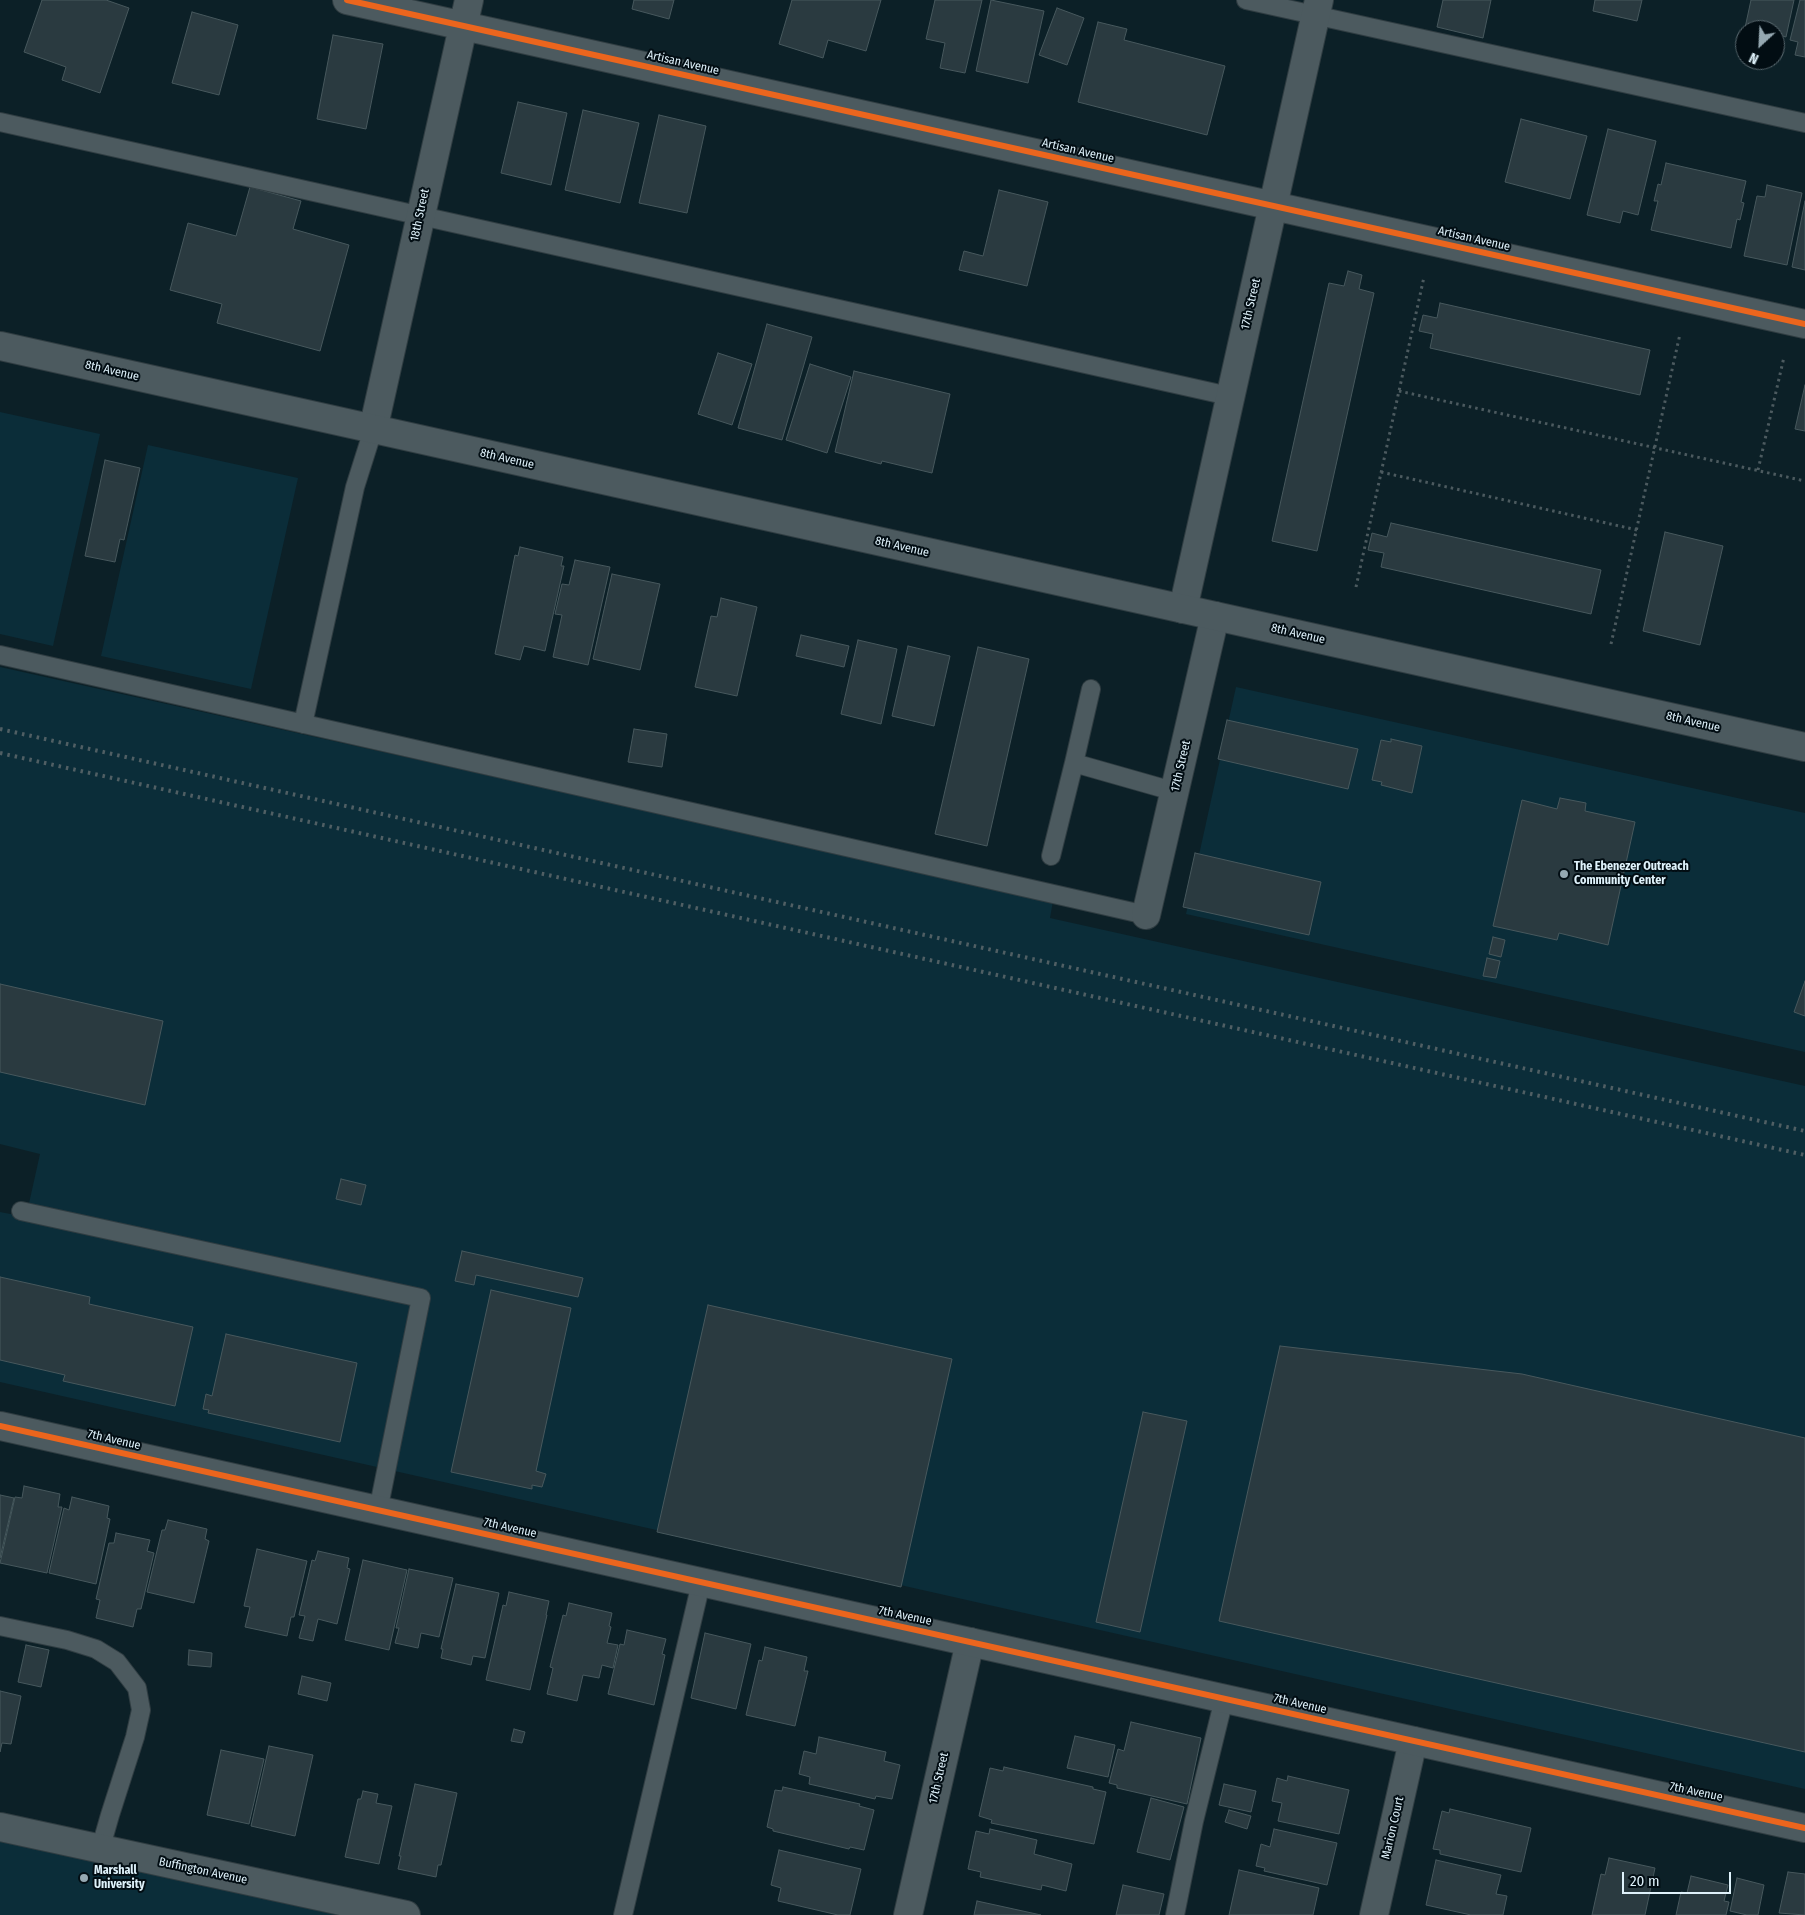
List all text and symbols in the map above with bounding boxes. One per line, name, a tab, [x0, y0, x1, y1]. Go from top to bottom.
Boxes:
north arrow	[1735, 20, 1785, 70]
street label: Artisan Avenue	[646, 48, 720, 78]
text: N	[1746, 49, 1761, 68]
street label: Artisan Avenue	[1041, 136, 1115, 166]
street label: 18th Street	[407, 187, 433, 243]
street label: Artisan Avenue	[1437, 224, 1511, 254]
street label: 17th Street	[1238, 277, 1264, 331]
street label: 8th Avenue	[84, 358, 140, 384]
street label: 8th Avenue	[479, 446, 535, 472]
street label: 8th Avenue	[874, 534, 930, 560]
street label: 8th Avenue	[1270, 621, 1326, 647]
street label: 8th Avenue	[1665, 709, 1721, 735]
street label: 17th Street	[1168, 739, 1194, 793]
place label: The Ebenezer Outreach Community Center	[1574, 860, 1689, 888]
marker: The Ebenezer Outreach Community Center	[1558, 868, 1570, 880]
street label: 7th Avenue	[86, 1427, 142, 1453]
street label: 7th Avenue	[482, 1515, 538, 1541]
street label: 7th Avenue	[877, 1603, 933, 1629]
street label: 7th Avenue	[1272, 1691, 1328, 1717]
street label: 17th Street	[926, 1751, 952, 1805]
street label: 7th Avenue	[1668, 1779, 1724, 1805]
street label: Marion Court	[1379, 1795, 1407, 1861]
street label: Buffington Avenue	[157, 1855, 249, 1887]
scale bar	[1625, 1862, 1734, 1894]
place label: Marshall University	[94, 1864, 145, 1892]
marker: Marshall University	[78, 1872, 90, 1884]
text: 20 m	[1630, 1872, 1660, 1890]

